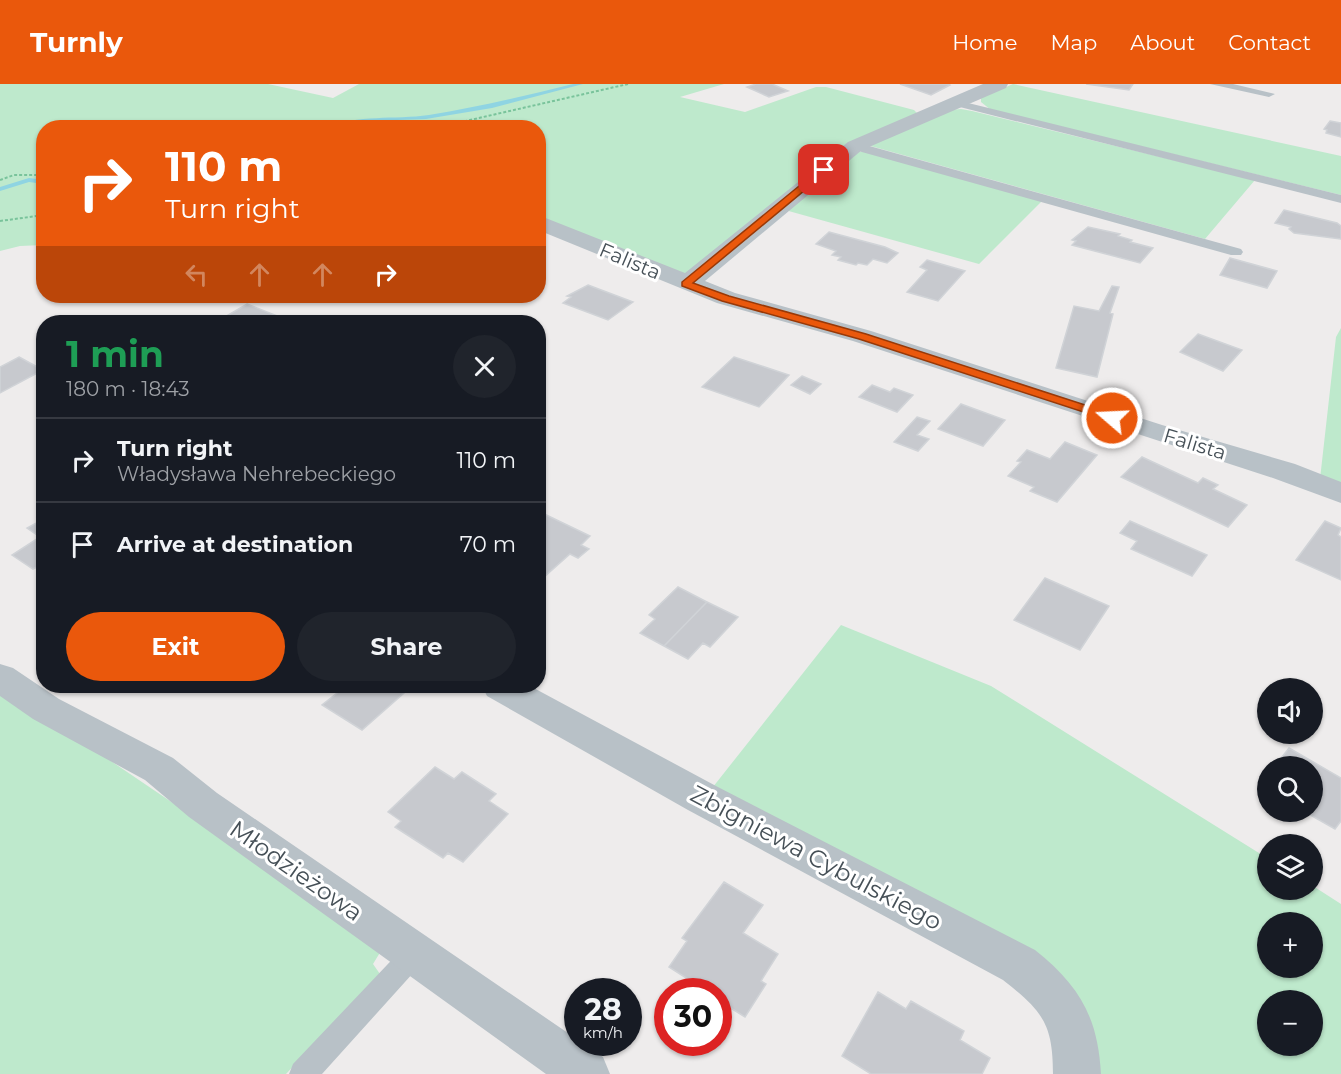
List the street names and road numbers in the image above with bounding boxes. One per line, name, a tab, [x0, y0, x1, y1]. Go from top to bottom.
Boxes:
street label: Falista	[596, 237, 664, 285]
street label: Falista	[1161, 423, 1229, 465]
street label: Zbigniewa Cybulskiego	[686, 779, 947, 936]
street label: Młodzieżowa	[224, 814, 368, 927]

